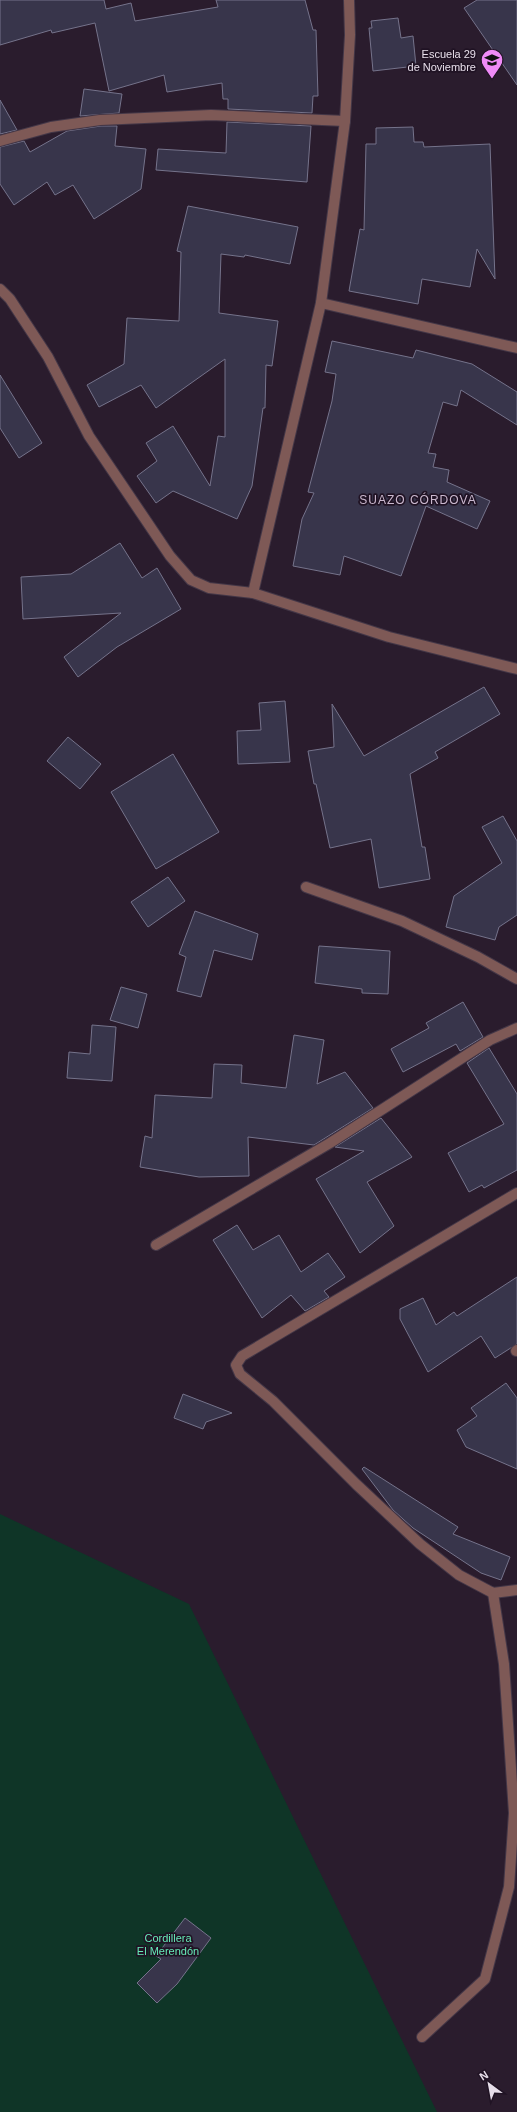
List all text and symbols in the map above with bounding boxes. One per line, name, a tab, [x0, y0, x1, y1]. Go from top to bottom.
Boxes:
school or university icon: Escuela 29 de Noviembre	[479, 47, 505, 80]
place label: Escuela 29 de Noviembre	[408, 48, 476, 73]
district label: SUAZO CÓRDOVA	[359, 492, 477, 507]
park label: Cordillera El Merendón	[137, 1932, 199, 1957]
north arrow	[469, 2064, 509, 2104]
text: N	[477, 2068, 490, 2083]

